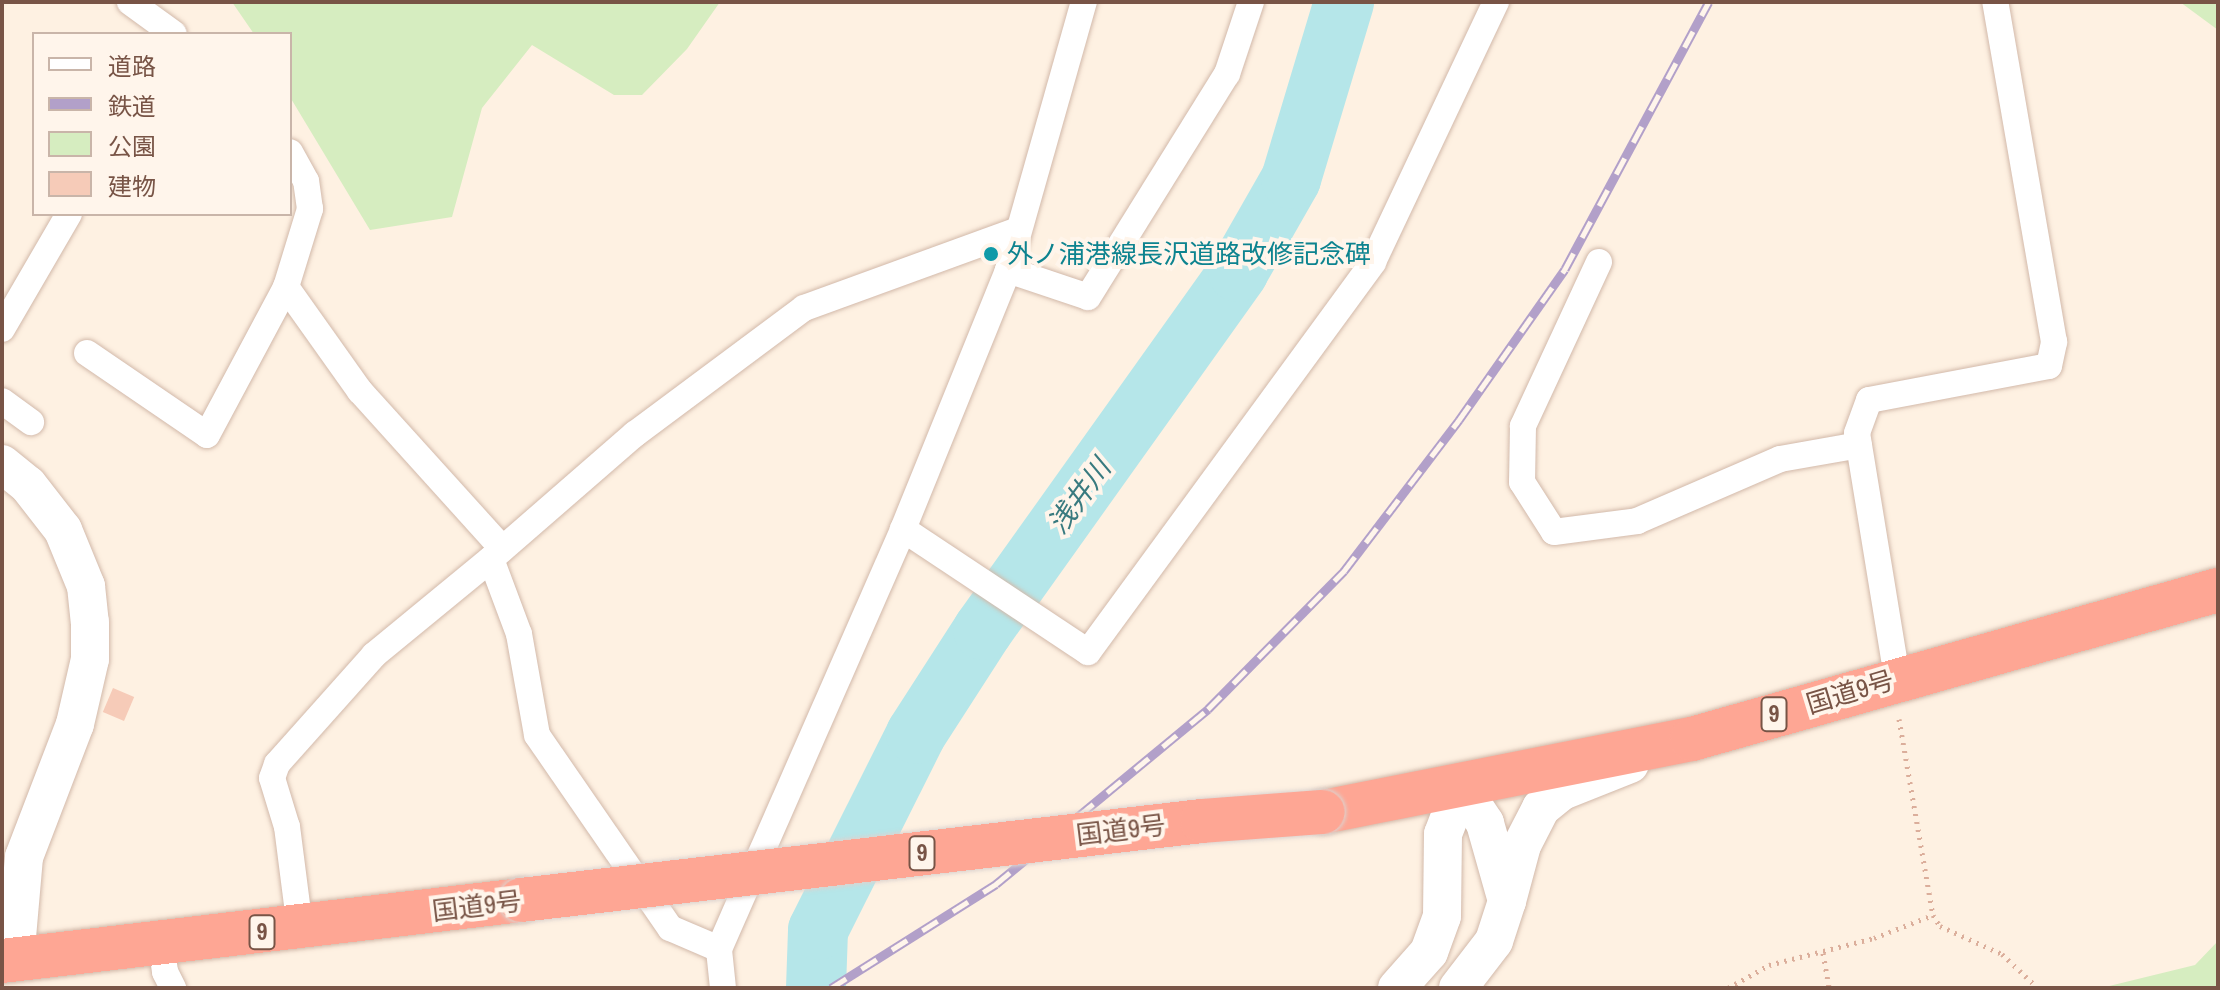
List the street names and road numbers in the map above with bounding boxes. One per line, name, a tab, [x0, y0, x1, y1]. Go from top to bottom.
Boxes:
street label: 国道9号	[1802, 664, 1898, 720]
road number: 9	[1760, 694, 1788, 734]
street label: 国道9号	[1075, 809, 1167, 851]
road number: 9	[908, 833, 936, 873]
street label: 国道9号	[431, 885, 523, 927]
road number: 9	[248, 912, 276, 952]

